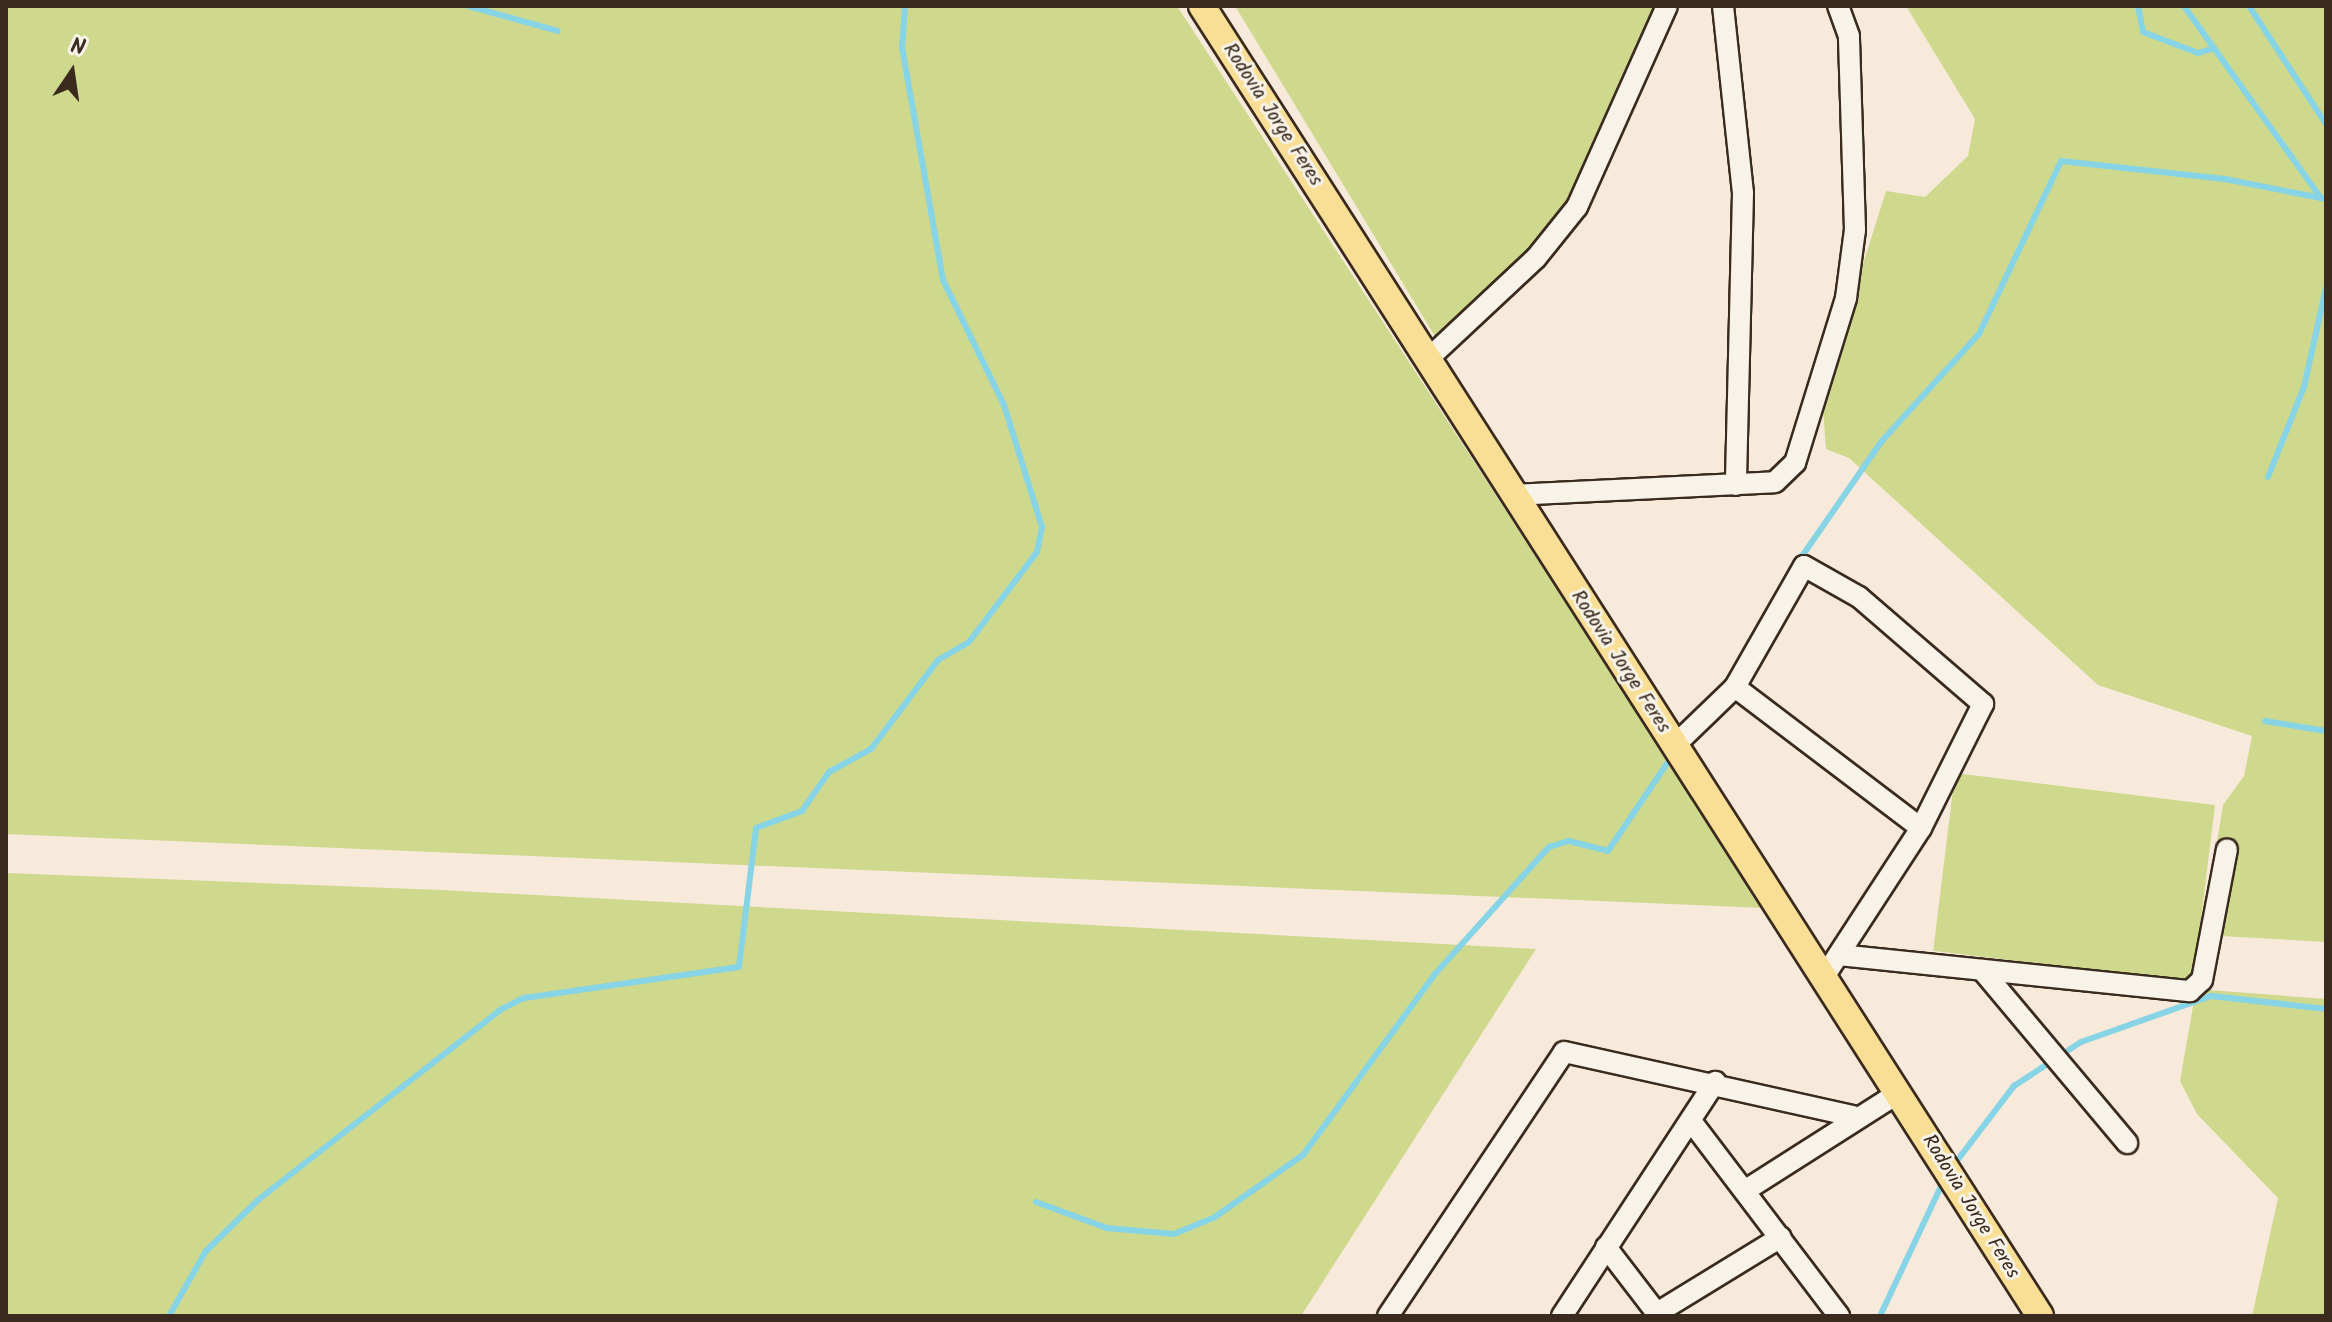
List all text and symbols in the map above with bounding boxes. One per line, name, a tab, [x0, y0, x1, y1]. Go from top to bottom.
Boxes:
text: N	[67, 30, 88, 67]
north arrow	[32, 32, 112, 112]
street label: Rodovia Jorge Feres	[1217, 39, 1327, 191]
street label: Rodovia Jorge Feres	[1565, 586, 1675, 738]
street label: Rodovia Jorge Feres	[1916, 1130, 2024, 1284]

